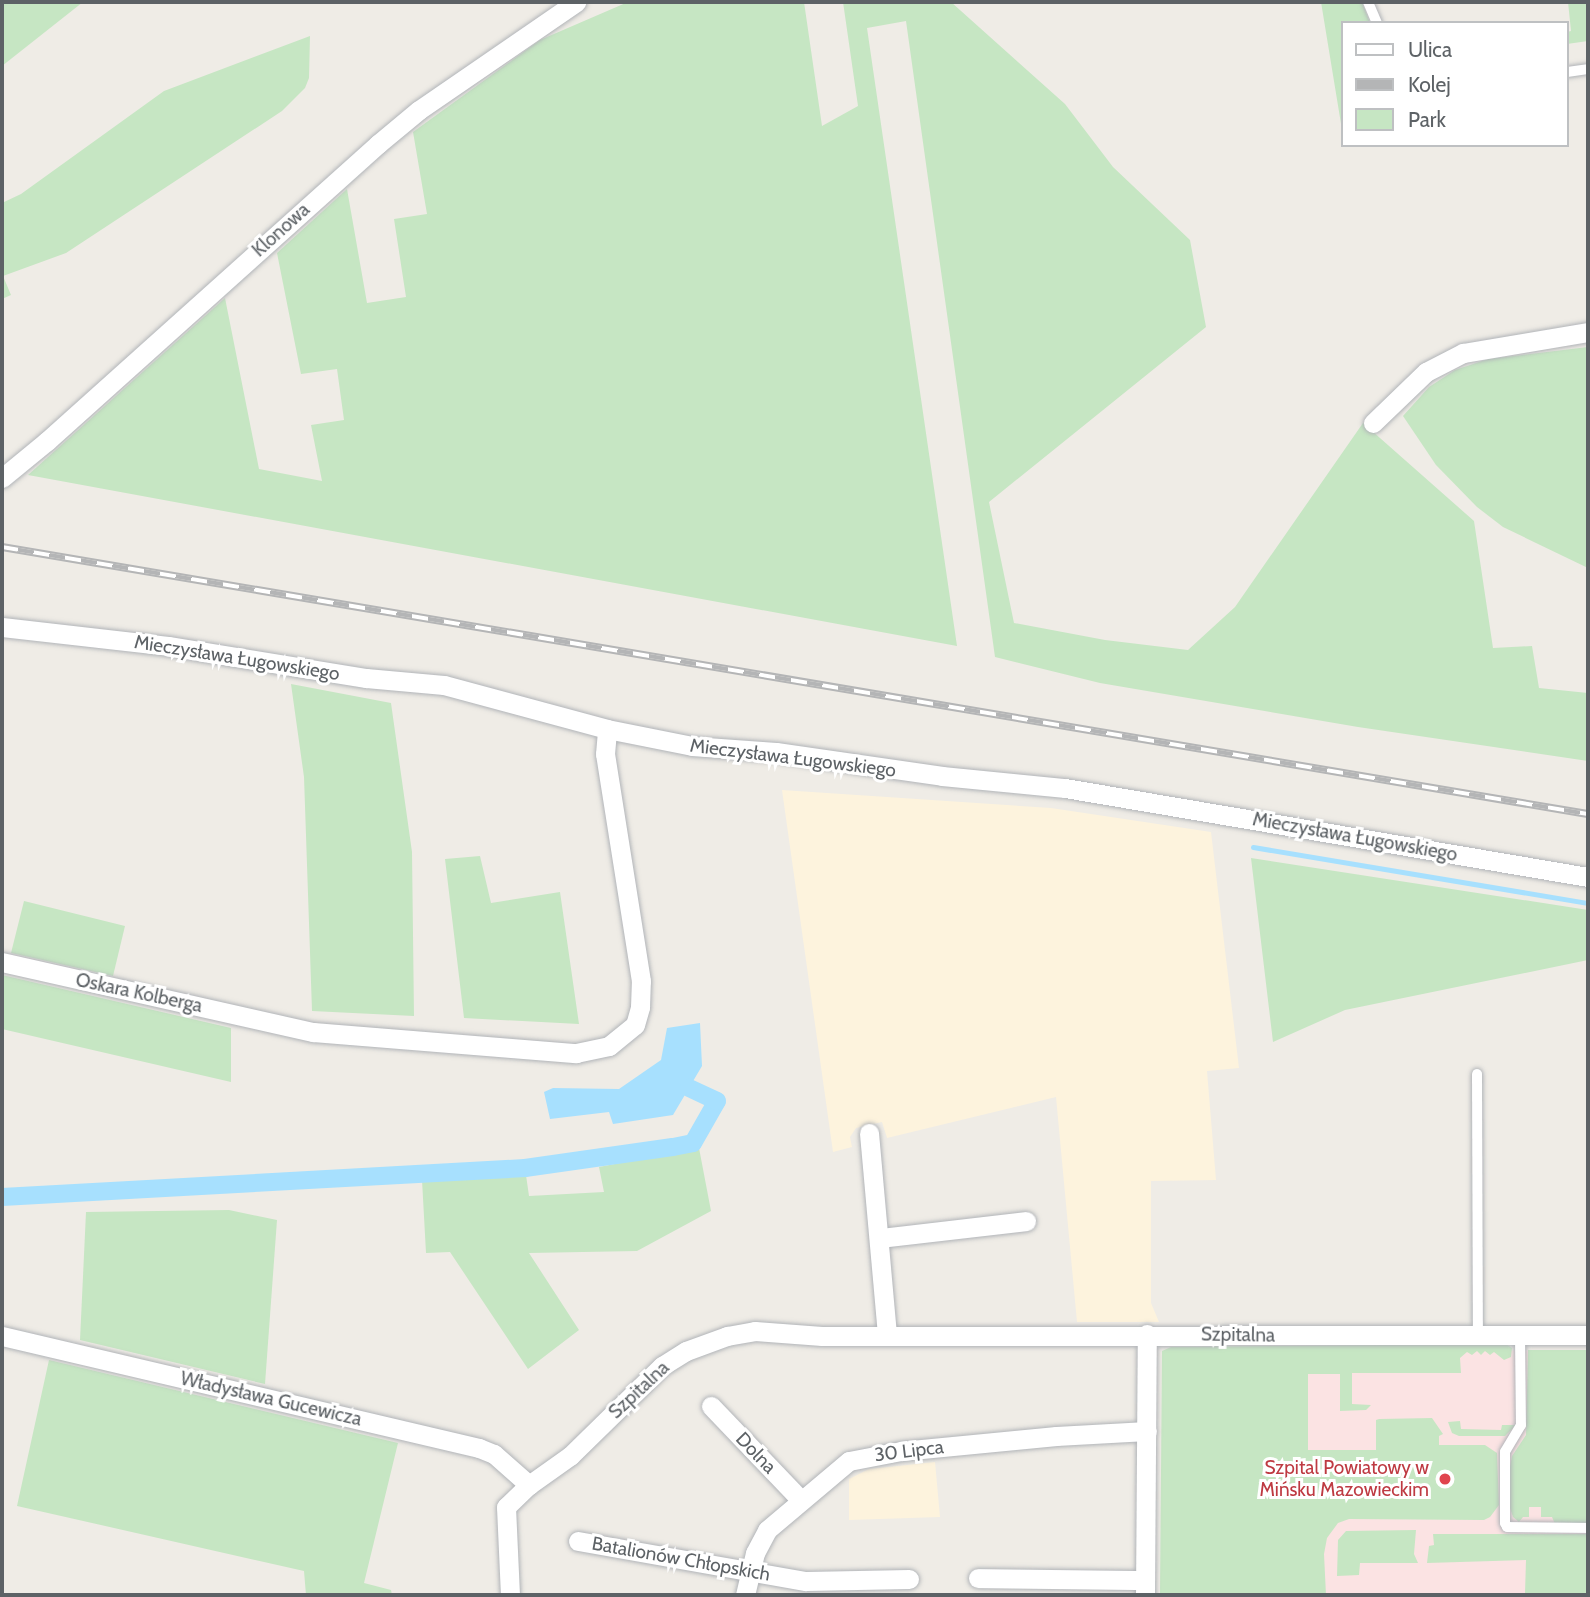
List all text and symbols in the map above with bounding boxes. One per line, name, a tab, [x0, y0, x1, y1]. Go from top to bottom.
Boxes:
legend	[1342, 21, 1569, 147]
text: Ulica	[1408, 37, 1452, 62]
text: Kolej	[1408, 72, 1451, 97]
text: Park	[1408, 107, 1446, 132]
street label: Klonowa	[248, 198, 314, 262]
street label: Mieczysława Ługowskiego	[133, 631, 341, 685]
street label: Mieczysława Ługowskiego	[689, 734, 897, 782]
street label: Mieczysława Ługowskiego	[1251, 808, 1459, 866]
street label: Oskara Kolberga	[74, 968, 204, 1018]
street label: Szpitalna	[1201, 1323, 1275, 1347]
street label: Szpitalna	[604, 1356, 674, 1424]
street label: Władysława Gucewicza	[178, 1367, 364, 1431]
street label: Dolna	[731, 1428, 781, 1478]
street label: 30 Lipca	[873, 1435, 945, 1467]
place label: Szpital Powiatowy w Mińsku Mazowieckim	[1260, 1457, 1429, 1501]
marker: Szpital Powiatowy w Mińsku Mazowieckim	[1435, 1469, 1455, 1489]
street label: Batalionów Chłopskich	[590, 1532, 772, 1586]

